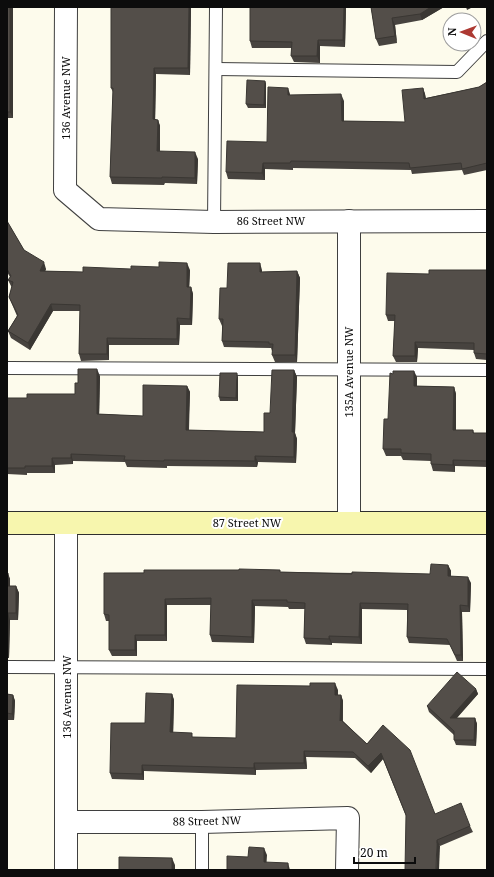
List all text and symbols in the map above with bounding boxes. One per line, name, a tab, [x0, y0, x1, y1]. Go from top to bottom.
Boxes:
north arrow	[442, 12, 482, 52]
text: N	[444, 27, 459, 36]
street label: 136 Avenue NW	[58, 56, 73, 140]
street label: 86 Street NW	[237, 213, 306, 228]
street label: 135A Avenue NW	[341, 326, 356, 418]
street label: 87 Street NW	[213, 515, 282, 530]
street label: 136 Avenue NW	[59, 655, 74, 739]
street label: 88 Street NW	[173, 812, 242, 829]
scale bar	[354, 839, 415, 865]
text: 20 m	[360, 844, 388, 861]

